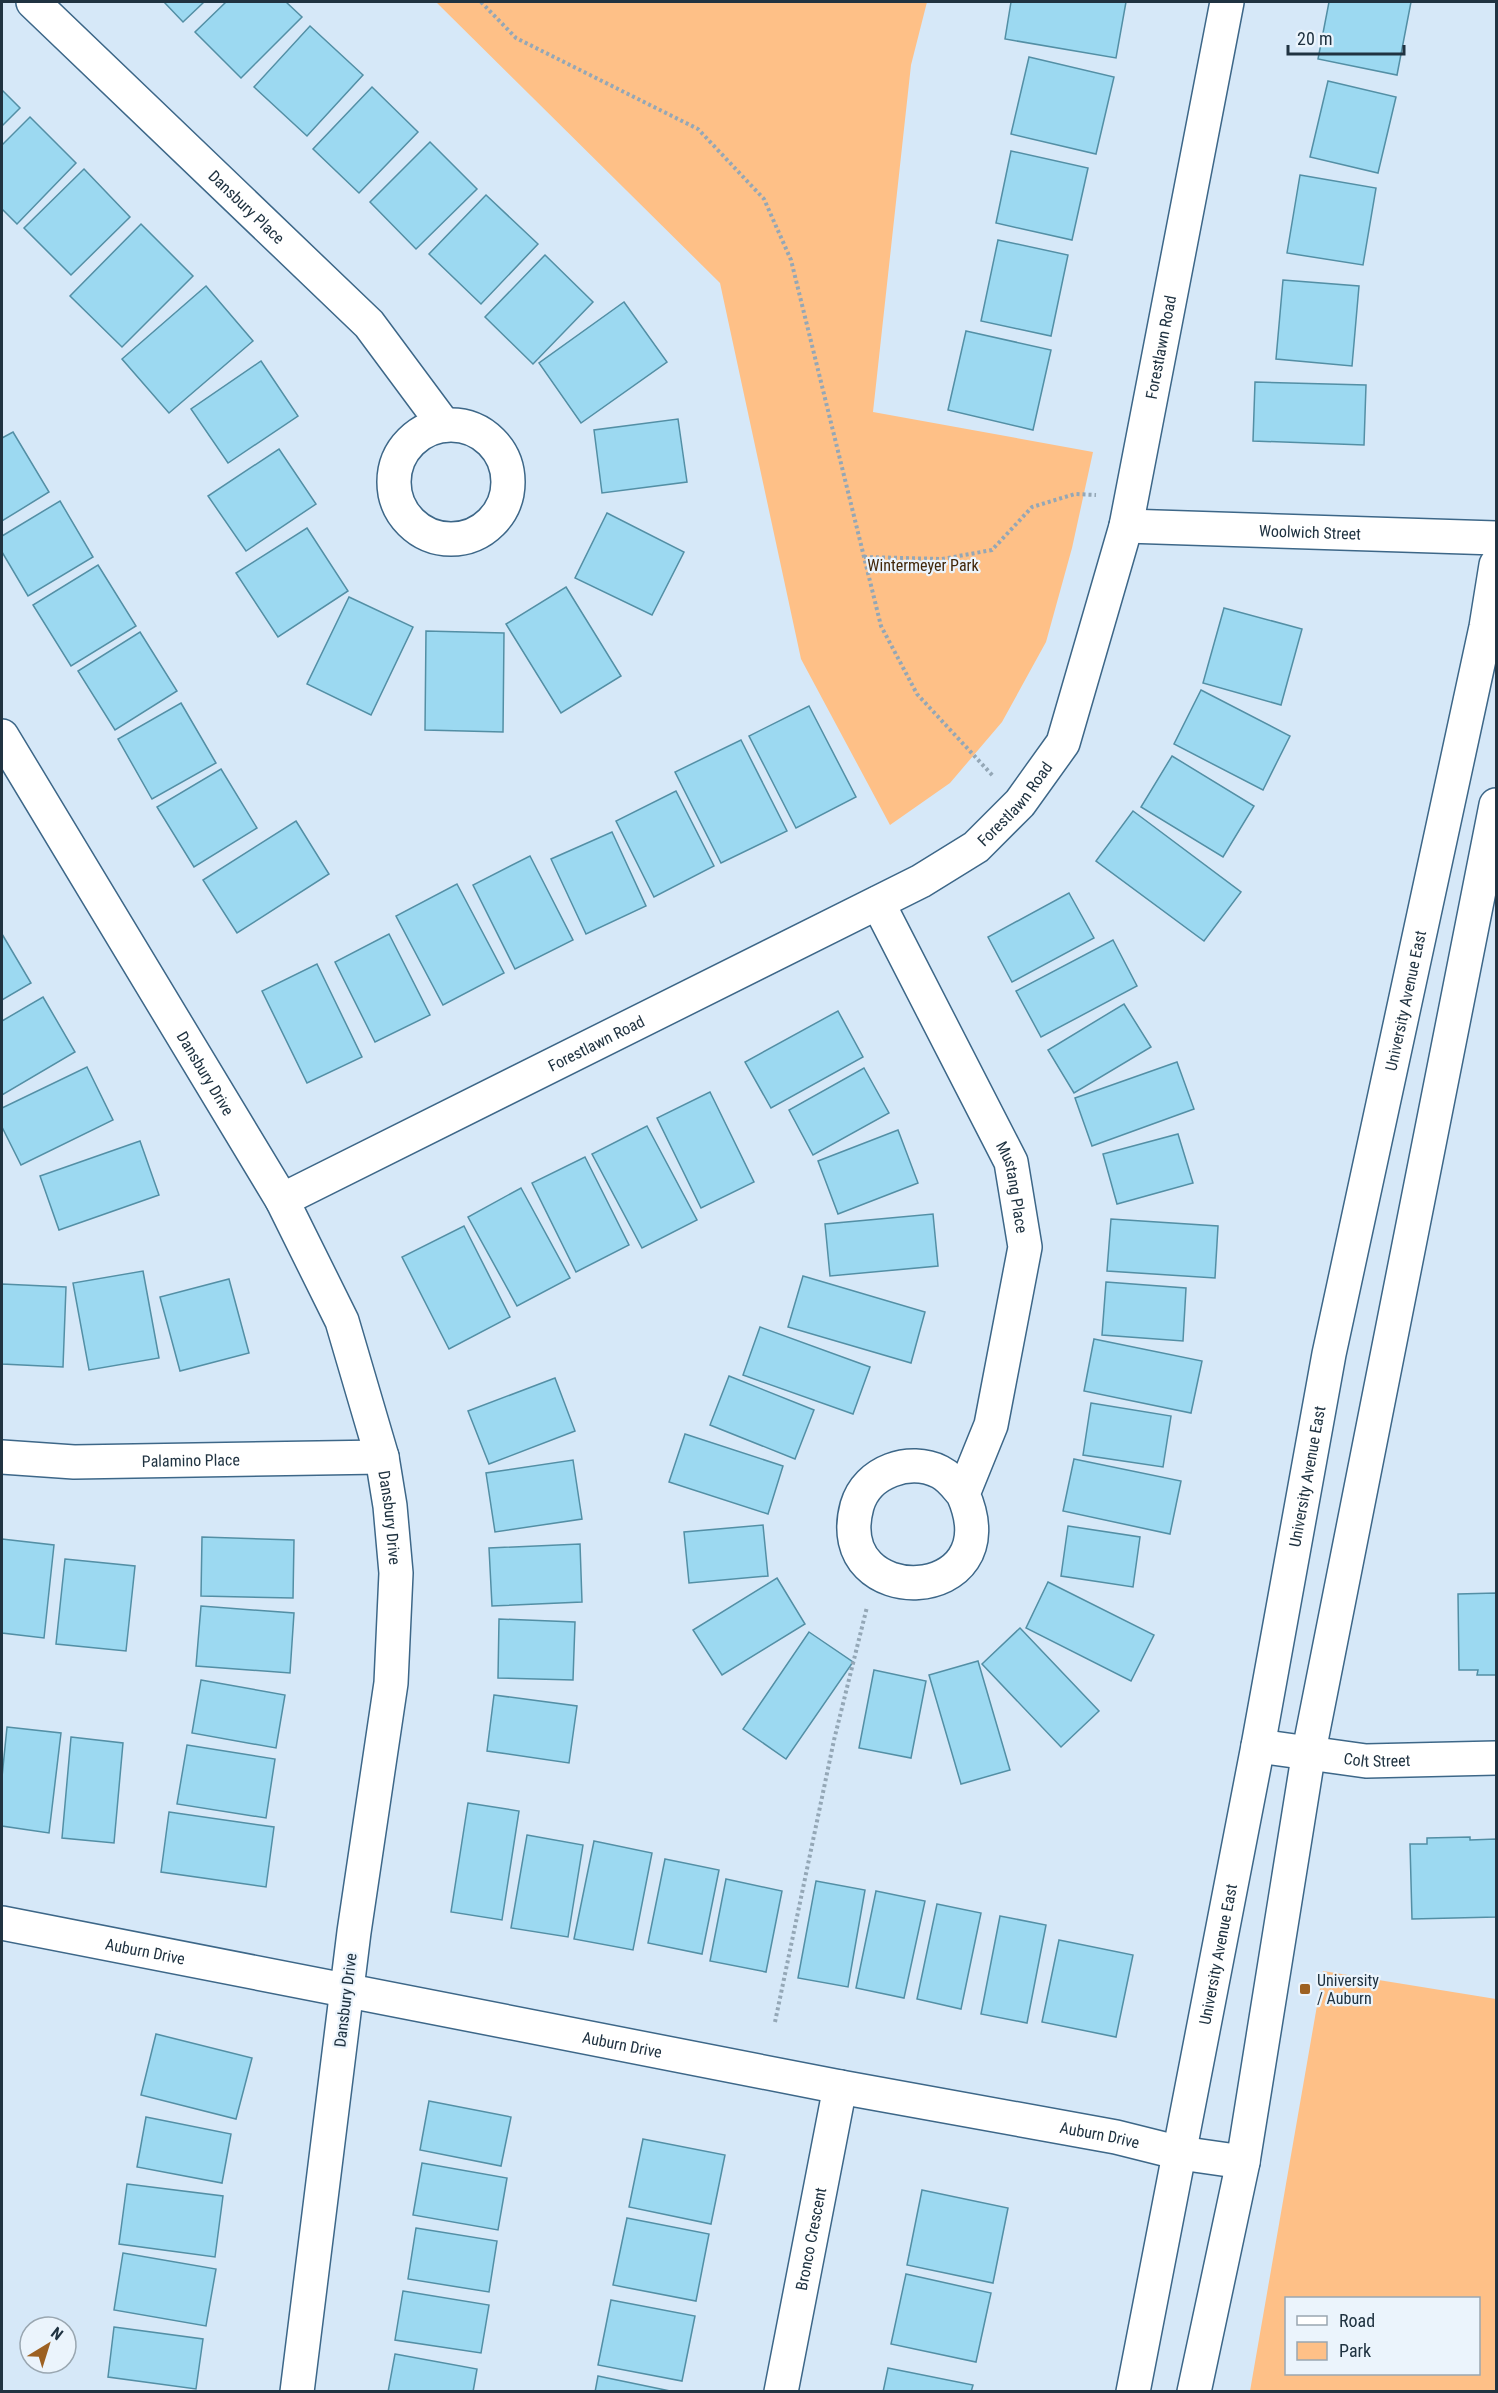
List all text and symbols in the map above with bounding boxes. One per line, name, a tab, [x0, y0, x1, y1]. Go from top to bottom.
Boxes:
scale bar	[1288, 18, 1404, 56]
text: 20 m	[1297, 28, 1332, 49]
street label: Dansbury Place	[204, 166, 288, 248]
street label: Forestlawn Road	[1142, 294, 1180, 401]
street label: Woolwich Street	[1259, 521, 1361, 544]
park label: Wintermeyer Park	[867, 556, 979, 575]
street label: Forestlawn Road	[974, 758, 1056, 850]
street label: University Avenue East	[1381, 928, 1430, 1073]
street label: Forestlawn Road	[545, 1012, 648, 1076]
street label: Dansbury Drive	[173, 1028, 238, 1119]
street label: Mustang Place	[992, 1138, 1032, 1234]
street label: University Avenue East	[1285, 1404, 1329, 1548]
street label: Palamino Place	[142, 1450, 240, 1471]
street label: Dansbury Drive	[374, 1469, 404, 1566]
street label: Colt Street	[1342, 1749, 1411, 1771]
street label: University Avenue East	[1195, 1882, 1241, 2026]
street label: Auburn Drive	[104, 1934, 187, 1969]
street label: Dansbury Drive	[330, 1952, 361, 2048]
place label: University / Auburn	[1317, 1971, 1379, 2008]
marker: University / Auburn	[1298, 1982, 1312, 1996]
street label: Auburn Drive	[581, 2028, 664, 2062]
street label: Auburn Drive	[1058, 2118, 1141, 2153]
street label: Bronco Crescent	[792, 2186, 830, 2292]
legend	[1285, 2297, 1480, 2375]
text: Road	[1339, 2310, 1375, 2331]
north arrow	[18, 2315, 78, 2375]
text: N	[47, 2323, 67, 2344]
text: Park	[1339, 2340, 1371, 2361]

